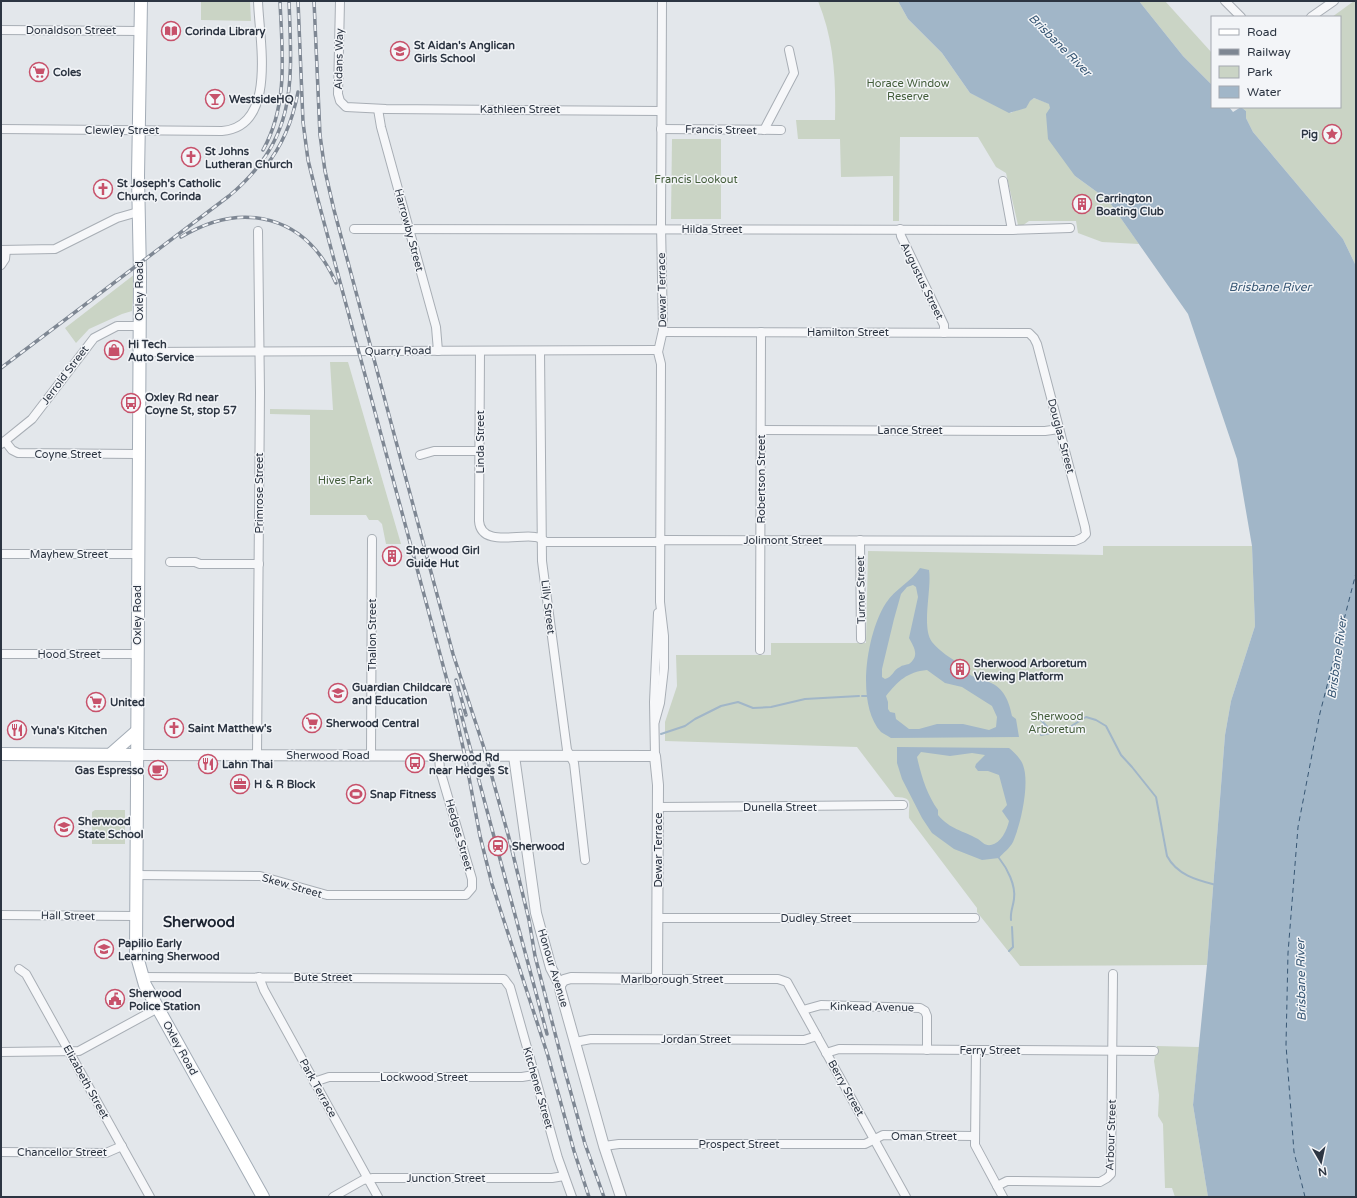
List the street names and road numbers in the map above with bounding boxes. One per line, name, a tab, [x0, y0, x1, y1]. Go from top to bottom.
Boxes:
street label: Donaldson Street	[26, 24, 116, 37]
street label: Aidans Way	[332, 28, 346, 90]
street label: Kathleen Street	[480, 103, 560, 116]
street label: Francis Street	[685, 123, 757, 137]
street label: Clewley Street	[85, 124, 159, 137]
street label: Harrowby Street	[392, 187, 426, 273]
street label: Hilda Street	[681, 223, 743, 236]
street label: Augustus Street	[898, 240, 946, 322]
street label: Dewar Terrace	[655, 252, 669, 328]
street label: Oxley Road	[133, 261, 146, 321]
street label: Hamilton Street	[807, 326, 889, 339]
street label: Jerrold Street	[39, 343, 91, 407]
street label: Quarry Road	[365, 344, 431, 358]
street label: Douglas Street	[1045, 397, 1077, 475]
street label: Linda Street	[474, 410, 487, 474]
street label: Lance Street	[877, 424, 943, 437]
street label: Robertson Street	[755, 434, 768, 524]
street label: Coyne Street	[34, 448, 102, 461]
street label: Primrose Street	[253, 453, 266, 533]
street label: Jolimont Street	[743, 534, 823, 547]
street label: Mayhew Street	[30, 548, 108, 561]
street label: Turner Street	[854, 556, 868, 624]
street label: Lilly Street	[538, 579, 558, 635]
street label: Oxley Road	[131, 585, 144, 645]
street label: Thallon Street	[366, 599, 379, 671]
street label: Hood Street	[38, 648, 100, 661]
street label: Sherwood Road	[286, 749, 370, 762]
street label: Hedges Street	[443, 798, 475, 872]
street label: Dunella Street	[743, 801, 817, 814]
street label: Dewar Terrace	[652, 813, 665, 888]
street label: Skew Street	[261, 871, 323, 901]
street label: Hall Street	[41, 909, 95, 923]
street label: Dudley Street	[781, 912, 851, 925]
street label: Honour Avenue	[535, 927, 571, 1009]
street label: Bute Street	[294, 971, 352, 984]
street label: Marlborough Street	[621, 973, 723, 986]
street label: Kinkead Avenue	[830, 1000, 914, 1014]
street label: Oxley Road	[160, 1019, 200, 1077]
street label: Jordan Street	[661, 1033, 731, 1046]
street label: Elizabeth Street	[60, 1043, 112, 1121]
street label: Ferry Street	[959, 1044, 1021, 1057]
street label: Kitchener Street	[520, 1046, 556, 1130]
street label: Park Terrace	[297, 1056, 339, 1120]
street label: Berry Street	[825, 1058, 867, 1118]
street label: Lockwood Street	[380, 1071, 468, 1084]
street label: Arbour Street	[1103, 1099, 1119, 1171]
street label: Oman Street	[891, 1130, 957, 1143]
street label: Prospect Street	[699, 1138, 779, 1151]
street label: Chancellor Street	[17, 1146, 107, 1159]
street label: Junction Street	[406, 1172, 486, 1185]

